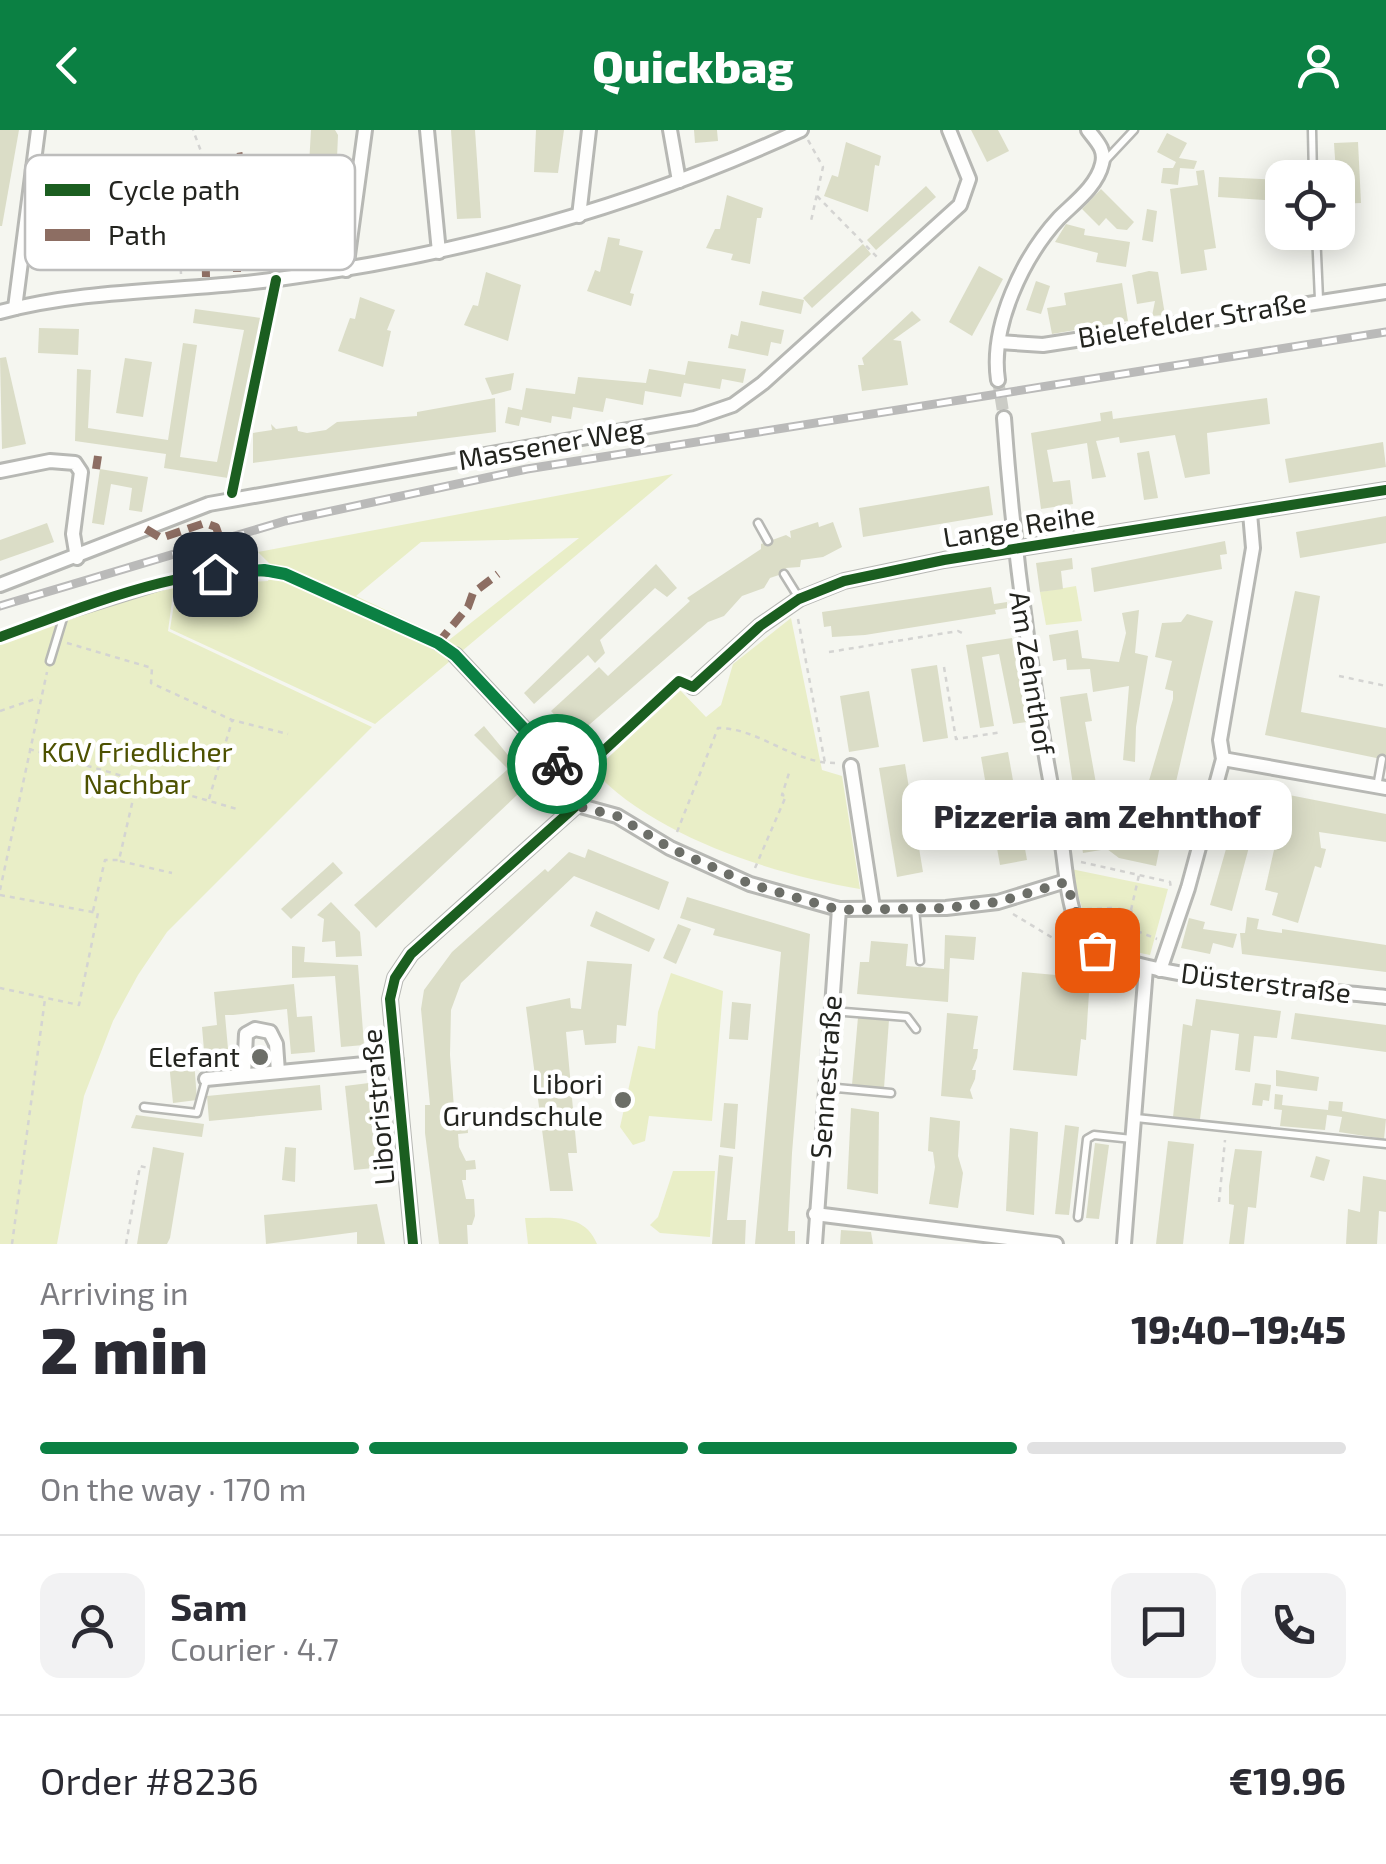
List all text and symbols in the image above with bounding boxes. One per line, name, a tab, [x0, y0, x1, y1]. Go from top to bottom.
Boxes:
icon: back	[40, 38, 95, 93]
text: Quickbag	[592, 38, 794, 92]
icon: person	[1291, 38, 1346, 93]
legend	[25, 155, 355, 270]
map controls	[1265, 160, 1355, 250]
button: locate	[1265, 160, 1355, 250]
text: Cycle path	[108, 172, 240, 206]
text: Path	[108, 217, 167, 251]
street label: Bielefelder Straße	[1075, 284, 1309, 354]
street label: Massener Weg	[455, 410, 647, 476]
street label: Lange Reihe	[940, 496, 1097, 554]
pin	[173, 532, 258, 617]
icon: home	[188, 547, 243, 602]
street label: Am Zehnthof	[1003, 589, 1063, 758]
courier	[507, 714, 607, 814]
park label: KGV Friedlicher Nachbar	[41, 734, 233, 800]
icon: bike	[530, 737, 585, 792]
callout: Pizzeria am Zehnthof	[902, 780, 1292, 850]
text: Pizzeria am Zehnthof	[934, 796, 1260, 834]
pin	[1055, 908, 1140, 993]
icon: bag	[1070, 923, 1125, 978]
street label: Düsterstraße	[1179, 955, 1353, 1009]
street label: Sennestraße	[802, 994, 848, 1160]
street label: Liboristraße	[353, 1027, 401, 1187]
place label: Elefant	[148, 1039, 240, 1073]
marker: Elefant	[249, 1046, 271, 1068]
place label: Libori Grundschule	[442, 1066, 603, 1132]
marker: Libori Grundschule	[612, 1089, 634, 1111]
text: Arriving in	[40, 1273, 189, 1311]
text: 19:40–19:45	[1131, 1306, 1346, 1352]
text: 2 min	[40, 1309, 208, 1387]
text: On the way · 170 m	[40, 1469, 306, 1507]
button: person	[40, 1573, 145, 1678]
button: chat	[1111, 1573, 1216, 1678]
button: phone	[1241, 1573, 1346, 1678]
text: Sam	[170, 1583, 247, 1629]
text: Courier · 4.7	[170, 1629, 339, 1667]
text: Order #8236	[40, 1757, 259, 1803]
text: €19.96	[1229, 1757, 1346, 1803]

